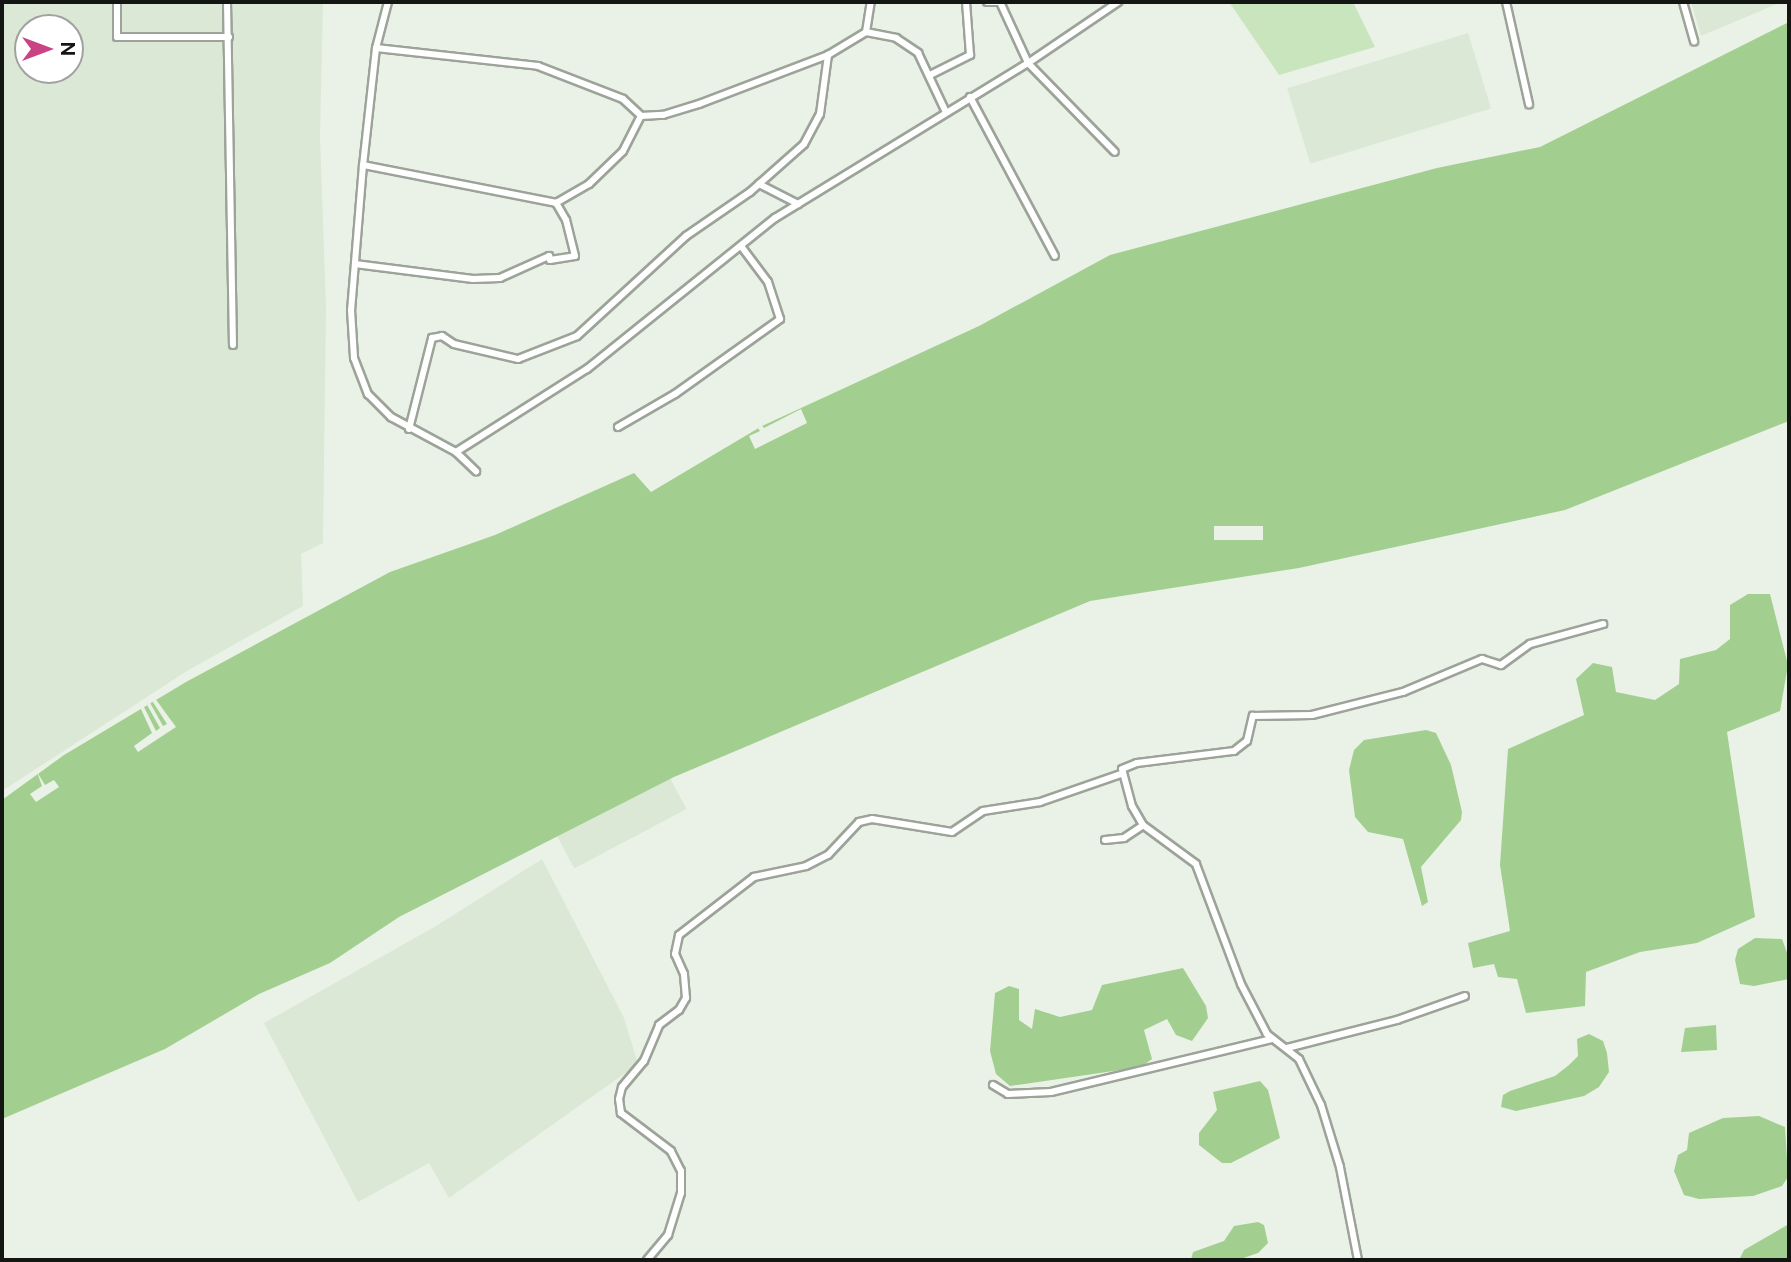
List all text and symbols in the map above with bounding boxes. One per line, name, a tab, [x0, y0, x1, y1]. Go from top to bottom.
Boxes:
north arrow	[14, 14, 84, 84]
text: N	[57, 42, 79, 56]

